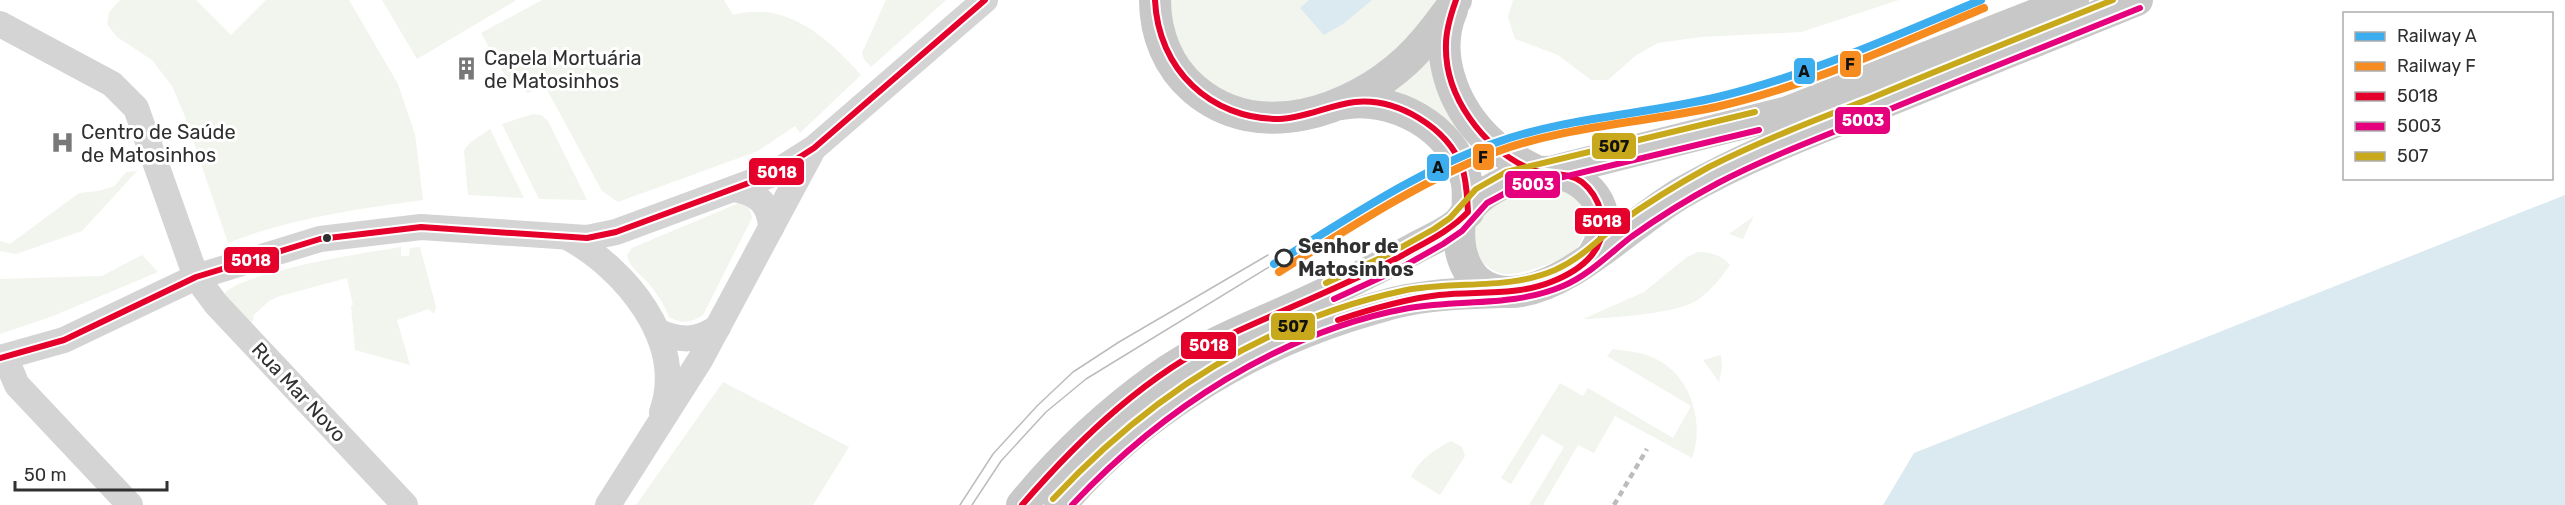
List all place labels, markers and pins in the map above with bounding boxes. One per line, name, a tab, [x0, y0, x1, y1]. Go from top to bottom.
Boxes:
place label: Capela Mortuária de Matosinhos	[484, 46, 642, 93]
building icon: Capela Mortuária de Matosinhos	[453, 56, 479, 82]
place label: Centro de Saúde de Matosinhos	[81, 120, 236, 167]
hospital icon: Centro de Saúde de Matosinhos	[50, 130, 76, 156]
unlabelled marker	[321, 232, 333, 244]
place label: Senhor de Matosinhos	[1298, 234, 1414, 281]
marker: Senhor de Matosinhos	[1275, 249, 1293, 267]

